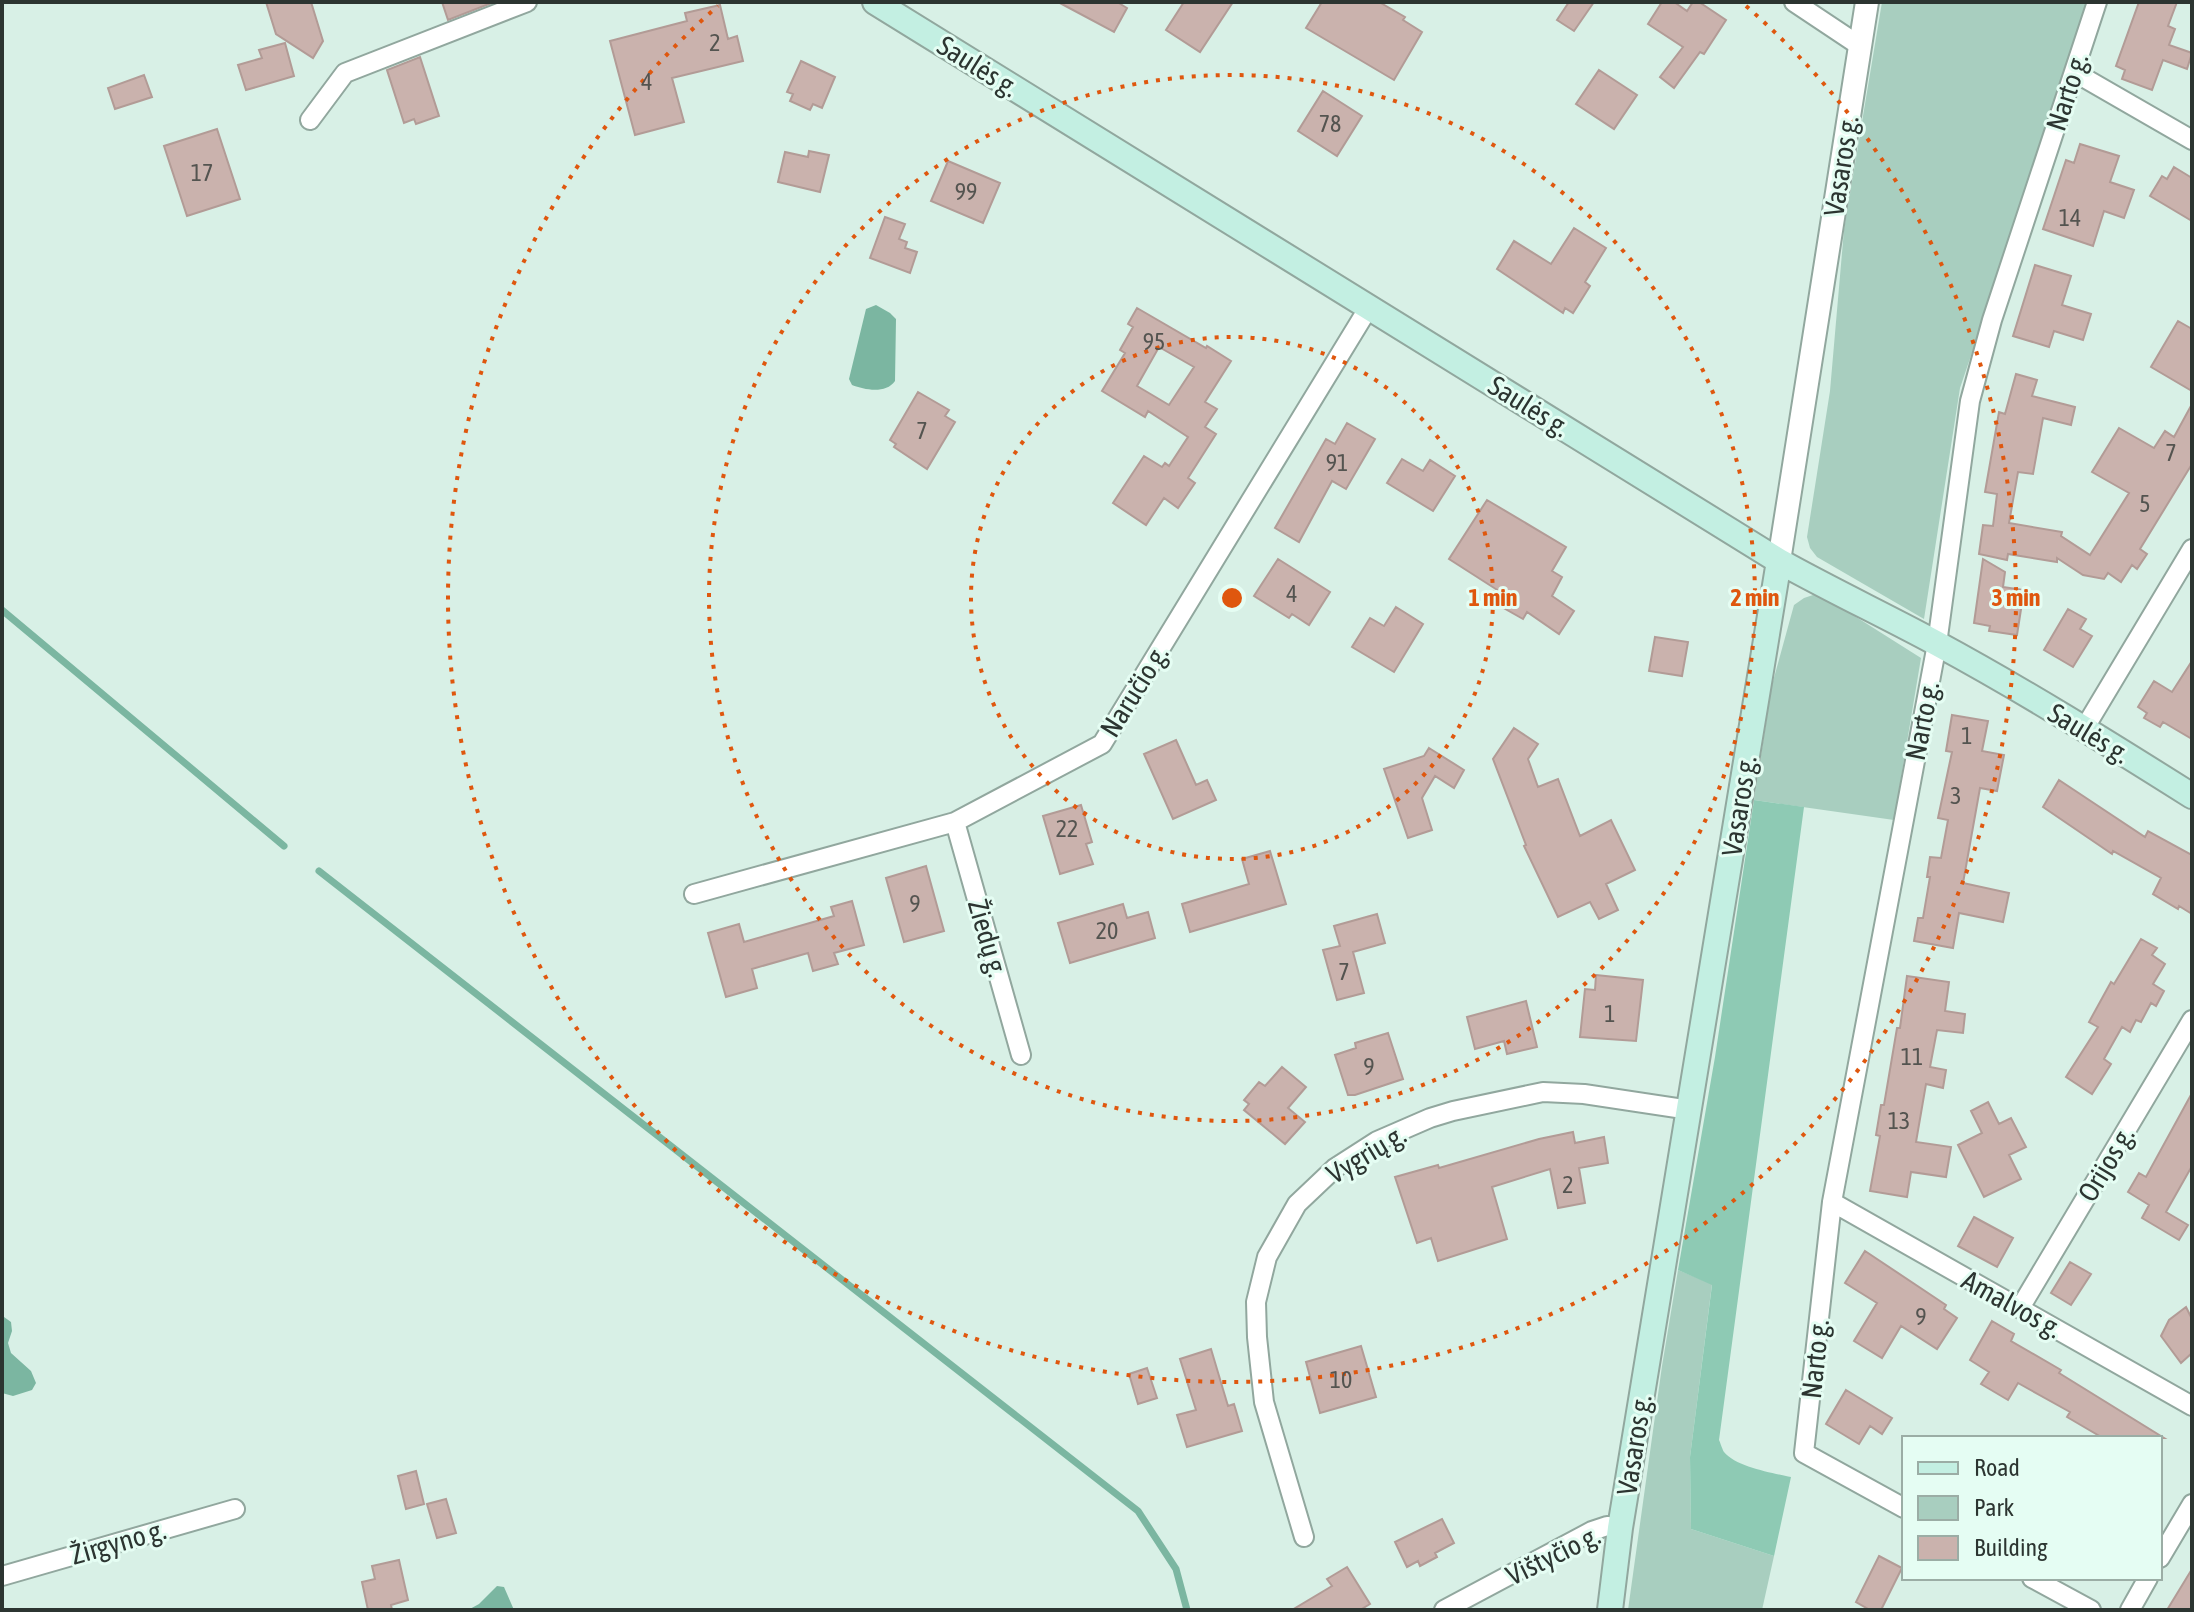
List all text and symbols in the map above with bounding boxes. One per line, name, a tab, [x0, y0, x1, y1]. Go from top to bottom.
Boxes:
house number: 2	[709, 29, 721, 56]
street label: Saulės g.	[932, 29, 1024, 103]
street label: Narto g.	[2040, 49, 2094, 135]
house number: 4	[641, 68, 653, 95]
house number: 78	[1319, 110, 1341, 137]
street label: Vasaros g.	[1817, 114, 1865, 218]
house number: 17	[191, 159, 213, 186]
house number: 99	[955, 178, 977, 205]
house number: 14	[2059, 204, 2081, 231]
house number: 95	[1143, 328, 1165, 355]
street label: Saulės g.	[1483, 369, 1575, 443]
house number: 7	[916, 417, 928, 444]
house number: 7	[2165, 439, 2177, 466]
house number: 91	[1326, 449, 1348, 476]
house number: 5	[2139, 490, 2151, 517]
house number: 4	[1286, 580, 1298, 607]
centre of rings	[1218, 584, 1246, 612]
text: 1 min	[1468, 584, 1518, 611]
text: 2 min	[1730, 584, 1780, 611]
text: 3 min	[1991, 584, 2041, 611]
street label: Naručio g.	[1093, 639, 1175, 743]
street label: Narto g.	[1899, 679, 1945, 763]
street label: Saulės g.	[2043, 696, 2135, 770]
house number: 1	[1961, 722, 1973, 749]
street label: Vasaros g.	[1715, 754, 1763, 858]
house number: 3	[1950, 782, 1962, 809]
house number: 22	[1056, 815, 1078, 842]
house number: 9	[909, 890, 921, 917]
street label: Žiedų g.	[962, 895, 1014, 981]
house number: 20	[1096, 917, 1118, 944]
house number: 7	[1338, 958, 1350, 985]
house number: 1	[1604, 1000, 1616, 1027]
house number: 11	[1901, 1043, 1923, 1070]
house number: 9	[1363, 1053, 1375, 1080]
house number: 13	[1888, 1107, 1910, 1134]
street label: Vygrių g.	[1321, 1118, 1411, 1190]
street label: Orijos g.	[2071, 1121, 2141, 1207]
house number: 2	[1562, 1171, 1574, 1198]
street label: Amalvos g.	[1956, 1264, 2068, 1344]
house number: 9	[1915, 1303, 1927, 1330]
street label: Narto g.	[1795, 1318, 1835, 1400]
house number: 10	[1330, 1366, 1352, 1393]
street label: Vasaros g.	[1610, 1393, 1658, 1497]
legend	[1902, 1436, 2162, 1580]
text: Road	[1974, 1454, 2020, 1481]
text: Park	[1974, 1494, 2015, 1521]
street label: Žirgyno g.	[67, 1513, 169, 1571]
street label: Vištyčio g.	[1501, 1519, 1605, 1591]
text: Building	[1974, 1534, 2048, 1561]

